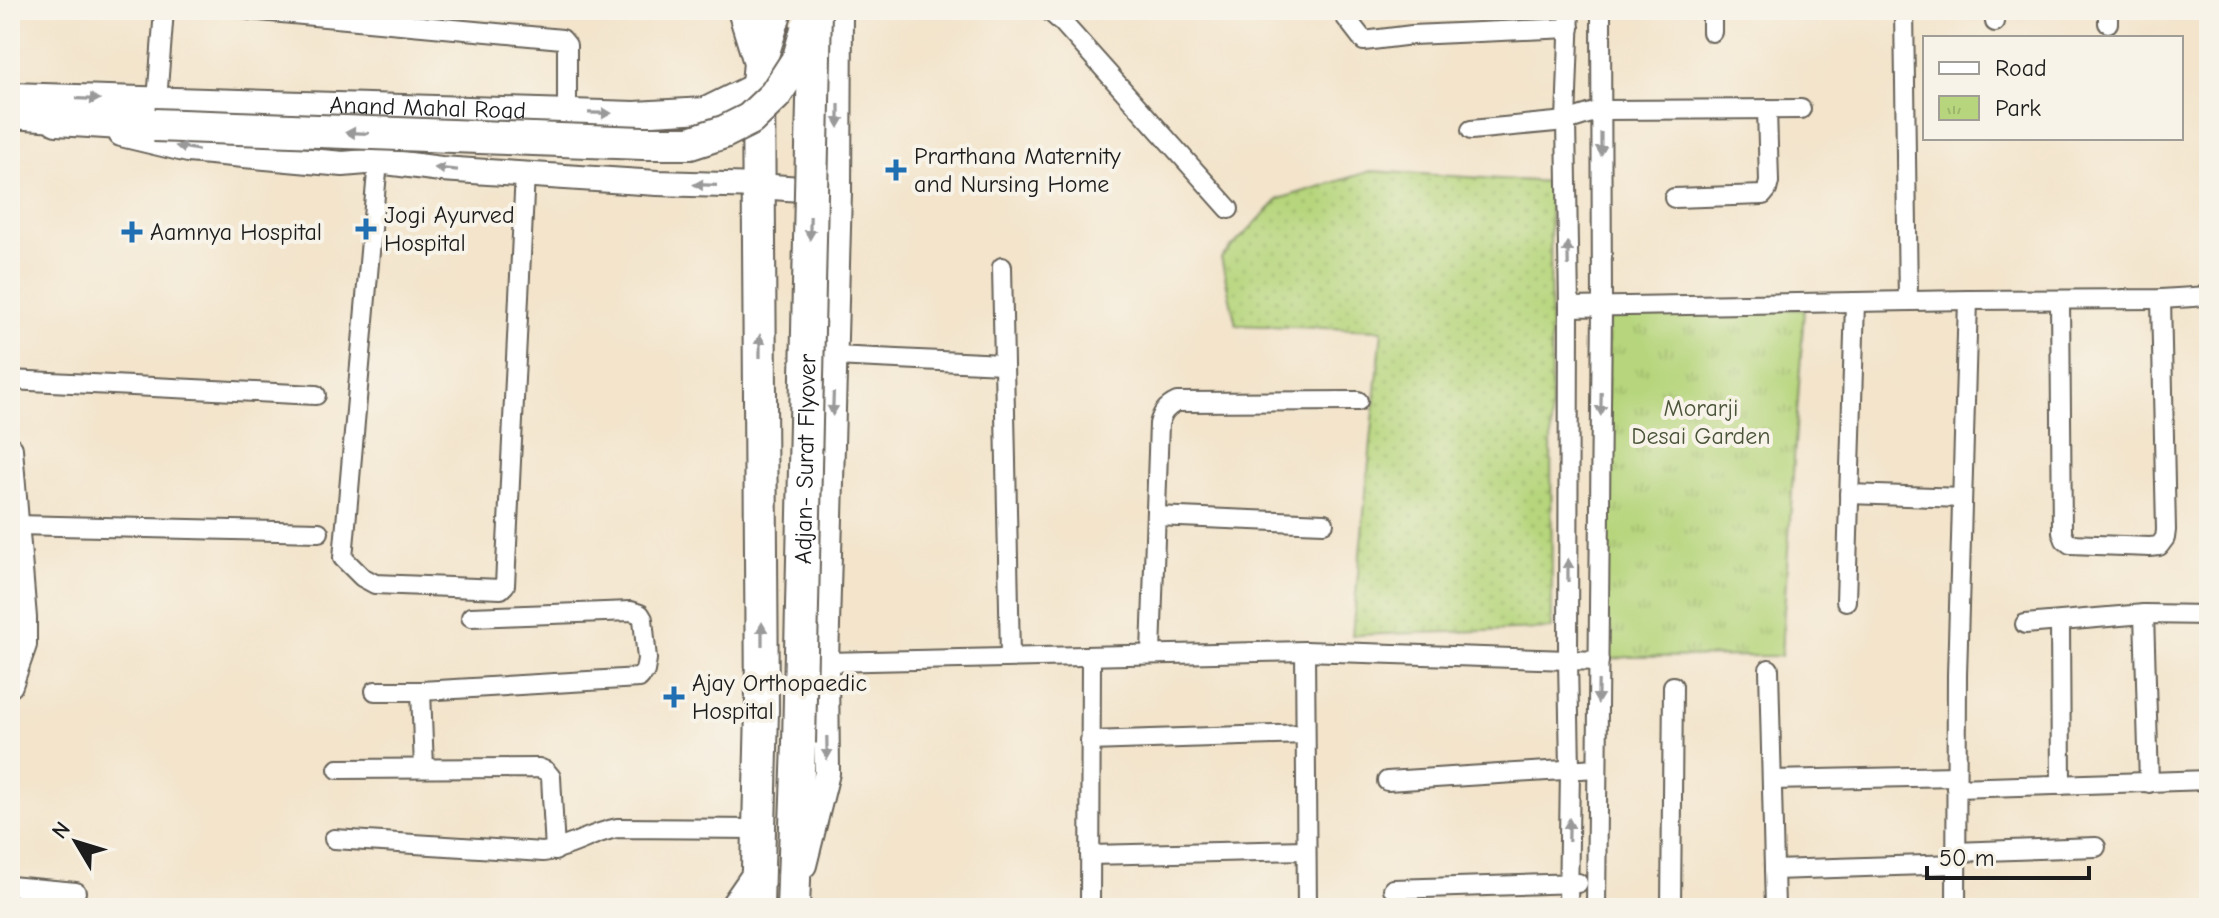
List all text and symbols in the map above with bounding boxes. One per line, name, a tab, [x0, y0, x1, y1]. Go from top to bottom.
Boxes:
legend	[1923, 36, 2183, 140]
text: Road	[1995, 54, 2047, 82]
street label: Anand Mahal Road	[329, 91, 526, 125]
one-way arrow	[76, 92, 101, 105]
text: Park	[1995, 94, 2041, 122]
one-way arrow	[833, 104, 845, 129]
one-way arrow	[588, 107, 613, 120]
one-way arrow	[344, 126, 369, 139]
one-way arrow	[1595, 132, 1607, 157]
one-way arrow	[174, 142, 199, 154]
place label: Prarthana Maternity and Nursing Home	[914, 142, 1121, 198]
marker: Prarthana Maternity and Nursing Home	[885, 159, 907, 181]
one-way arrow	[433, 162, 458, 175]
one-way arrow	[692, 178, 717, 191]
place label: Jogi Ayurved Hospital	[384, 201, 515, 257]
one-way arrow	[804, 216, 817, 241]
place label: Aamnya Hospital	[150, 218, 322, 246]
marker: Jogi Ayurved Hospital	[355, 218, 377, 240]
marker: Aamnya Hospital	[121, 221, 143, 243]
one-way arrow	[1562, 241, 1575, 266]
one-way arrow	[754, 333, 766, 358]
street label: Adjan- Surat Flyover	[789, 353, 822, 565]
one-way arrow	[826, 392, 839, 417]
one-way arrow	[1595, 392, 1607, 417]
park label: Morarji Desai Garden	[1631, 394, 1771, 450]
one-way arrow	[1562, 557, 1574, 582]
one-way arrow	[756, 621, 768, 646]
place label: Ajay Orthopaedic Hospital	[692, 669, 867, 725]
one-way arrow	[1592, 680, 1604, 705]
marker: Ajay Orthopaedic Hospital	[663, 686, 685, 708]
one-way arrow	[820, 736, 833, 761]
north arrow	[36, 802, 116, 882]
text: N	[46, 817, 76, 844]
one-way arrow	[1563, 817, 1575, 842]
scale bar	[1927, 830, 2089, 880]
text: 50 m	[1939, 844, 1995, 872]

